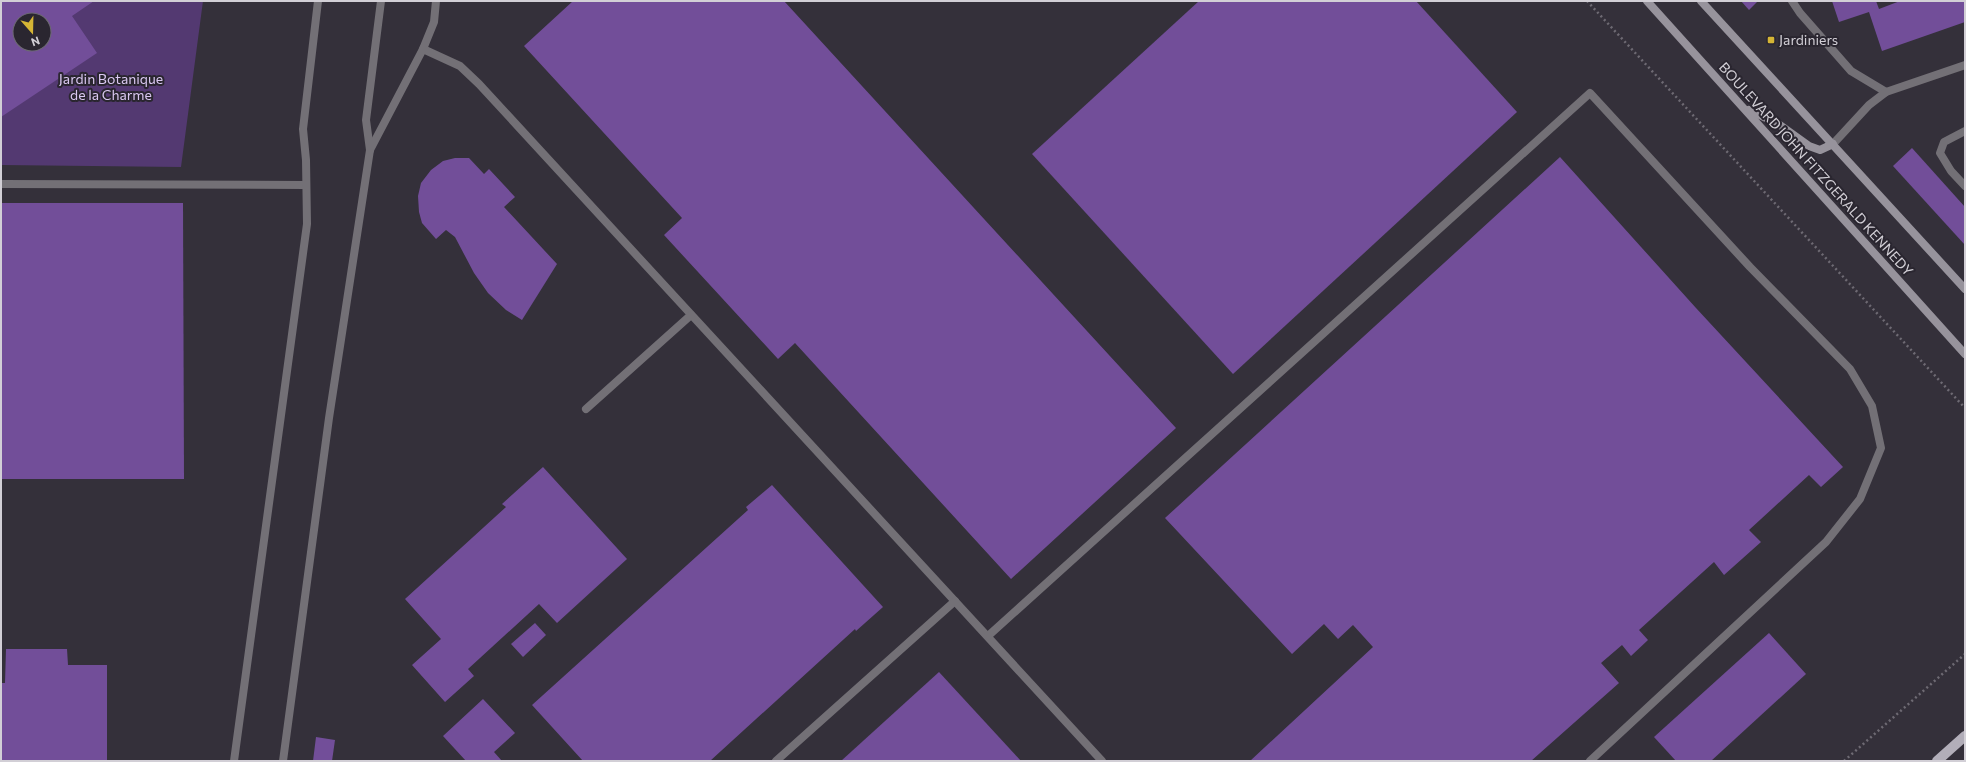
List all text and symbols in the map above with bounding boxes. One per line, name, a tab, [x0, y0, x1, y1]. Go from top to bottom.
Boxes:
north arrow	[12, 12, 52, 52]
place label: Jardiniers	[1779, 31, 1838, 48]
text: N	[29, 34, 42, 49]
marker: Jardiniers	[1766, 35, 1776, 45]
street label: BOULEVARD JOHN FITZGERALD KENNEDY	[1716, 58, 1917, 279]
park label: Jardin Botanique de la Charme	[59, 70, 163, 103]

